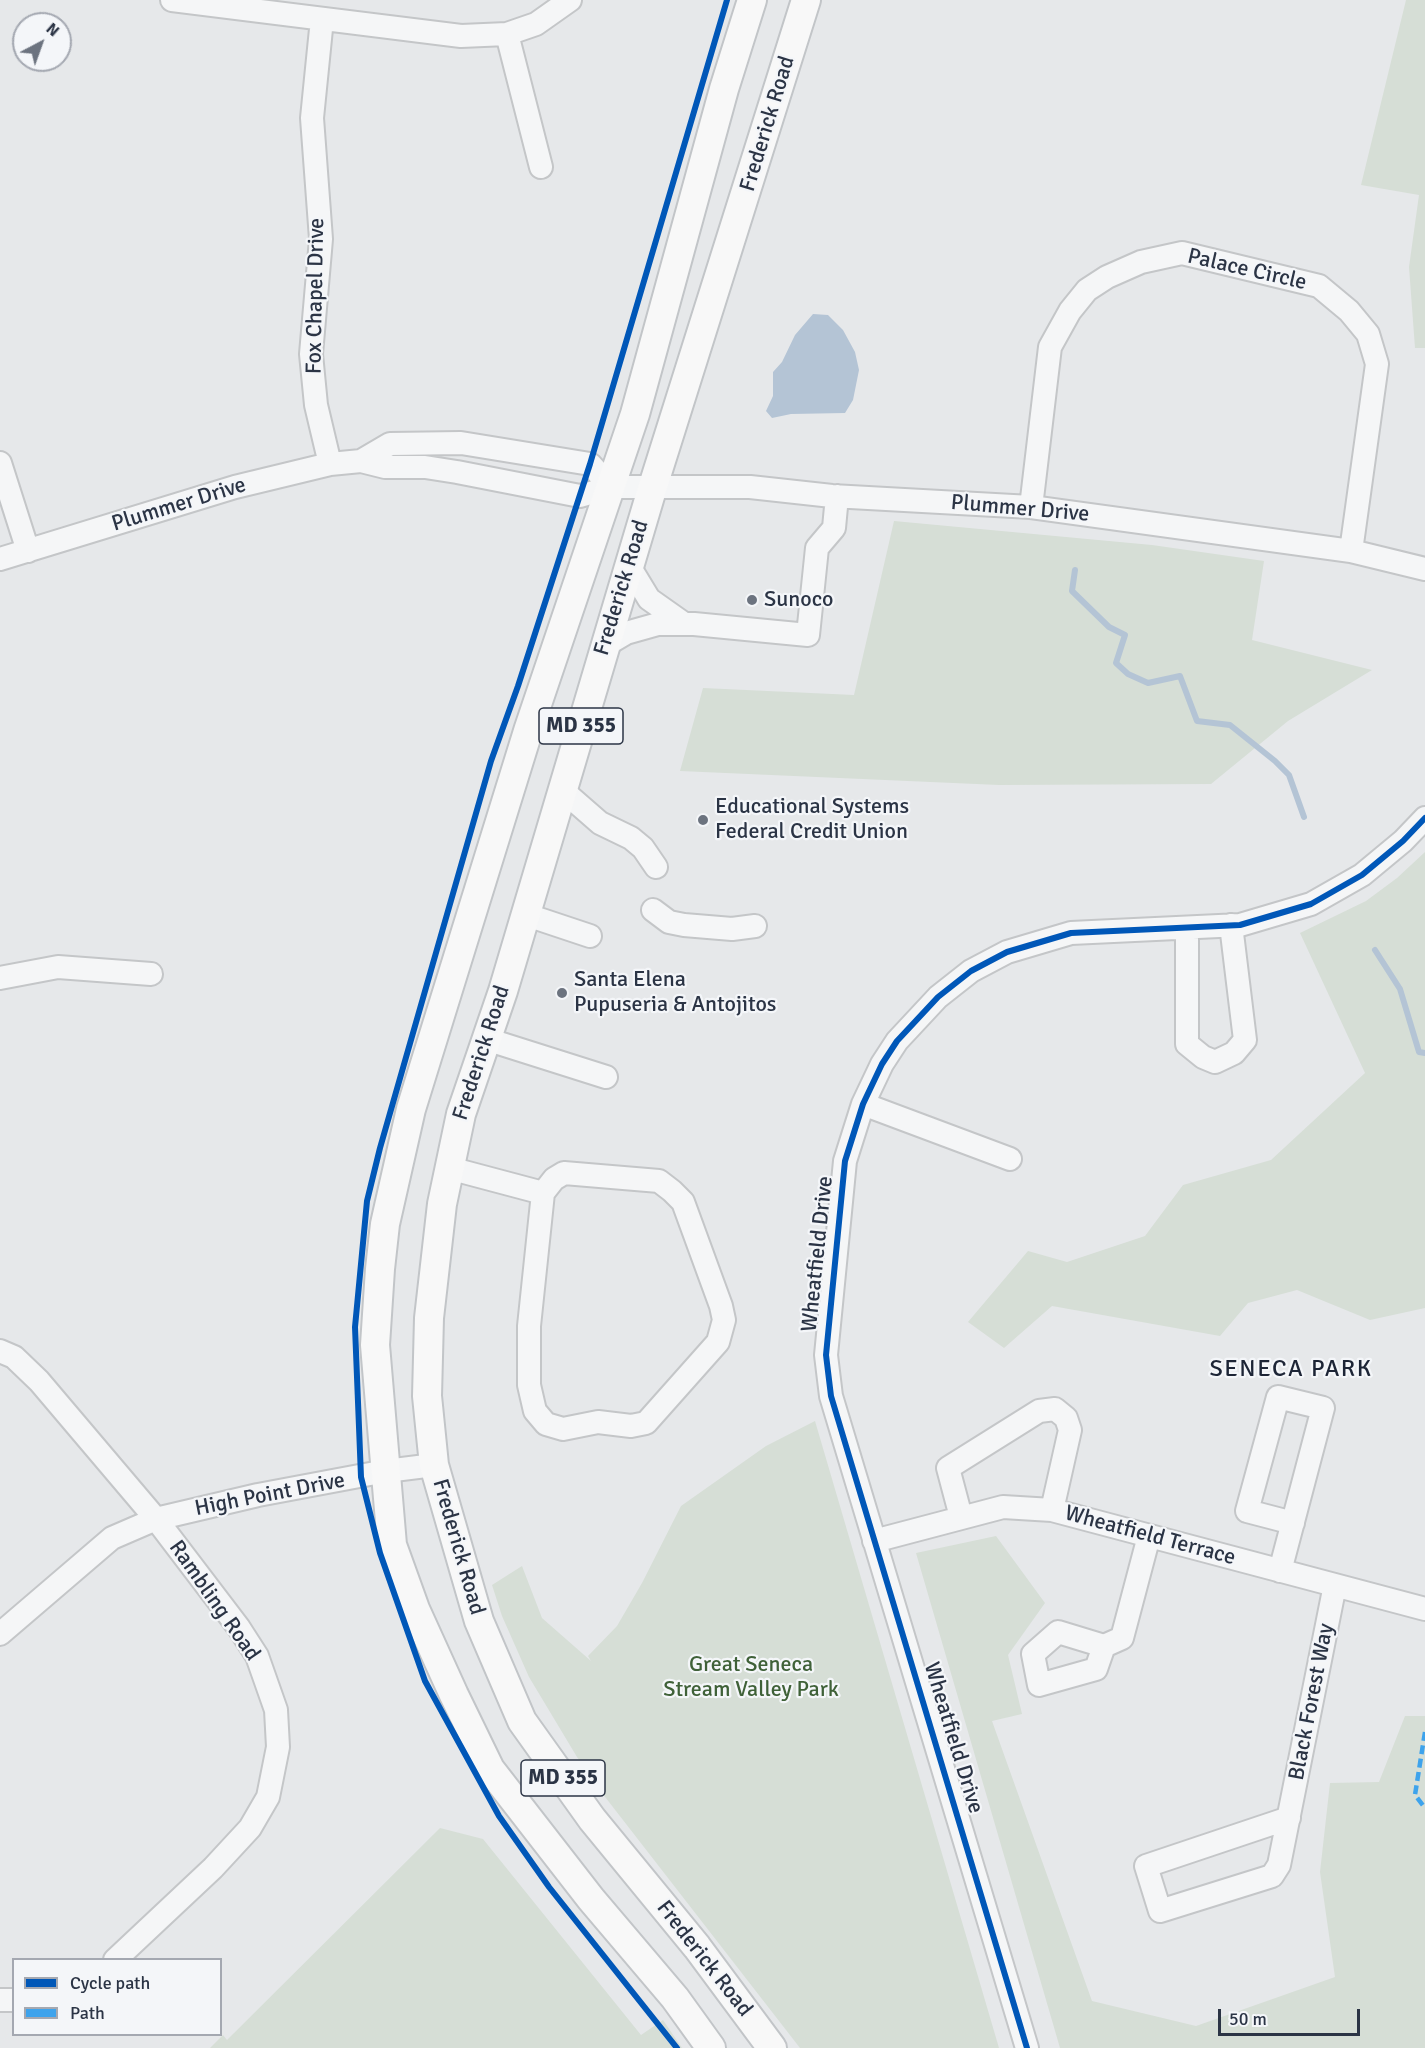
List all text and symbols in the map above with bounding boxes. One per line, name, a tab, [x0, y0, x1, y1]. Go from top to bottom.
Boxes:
north arrow	[12, 12, 72, 72]
text: N	[42, 19, 63, 41]
street label: Frederick Road	[735, 53, 801, 195]
street label: Fox Chapel Drive	[301, 218, 331, 374]
street label: Palace Circle	[1185, 243, 1309, 297]
street label: Plummer Drive	[109, 472, 249, 538]
street label: Plummer Drive	[950, 490, 1090, 528]
street label: Frederick Road	[589, 517, 655, 659]
place label: Sunoco	[764, 587, 833, 613]
marker: Sunoco	[745, 593, 759, 607]
road number: MD 355	[539, 708, 623, 744]
place label: Educational Systems Federal Credit Union	[715, 794, 909, 846]
marker: Educational Systems Federal Credit Union	[696, 813, 710, 827]
place label: Santa Elena Pupuseria & Antojitos	[574, 967, 776, 1018]
street label: Frederick Road	[448, 982, 516, 1124]
marker: Santa Elena Pupuseria & Antojitos	[555, 986, 569, 1000]
street label: Wheatfield Drive	[797, 1175, 839, 1333]
district label: SENECA PARK	[1209, 1356, 1373, 1384]
street label: High Point Drive	[193, 1468, 347, 1522]
street label: Frederick Road	[426, 1476, 490, 1618]
street label: Wheatfield Terrace	[1062, 1501, 1238, 1571]
street label: Rambling Road	[163, 1536, 265, 1666]
street label: Black Forest Way	[1284, 1621, 1340, 1783]
park label: Great Seneca Stream Valley Park	[663, 1652, 839, 1704]
street label: Wheatfield Drive	[917, 1659, 989, 1817]
road number: MD 355	[521, 1760, 605, 1796]
street label: Frederick Road	[650, 1896, 758, 2022]
legend	[12, 1958, 222, 2036]
text: Cycle path	[70, 1972, 150, 1994]
scale bar	[1221, 1997, 1364, 2035]
text: Path	[70, 2002, 105, 2024]
text: 50 m	[1229, 2008, 1267, 2030]

